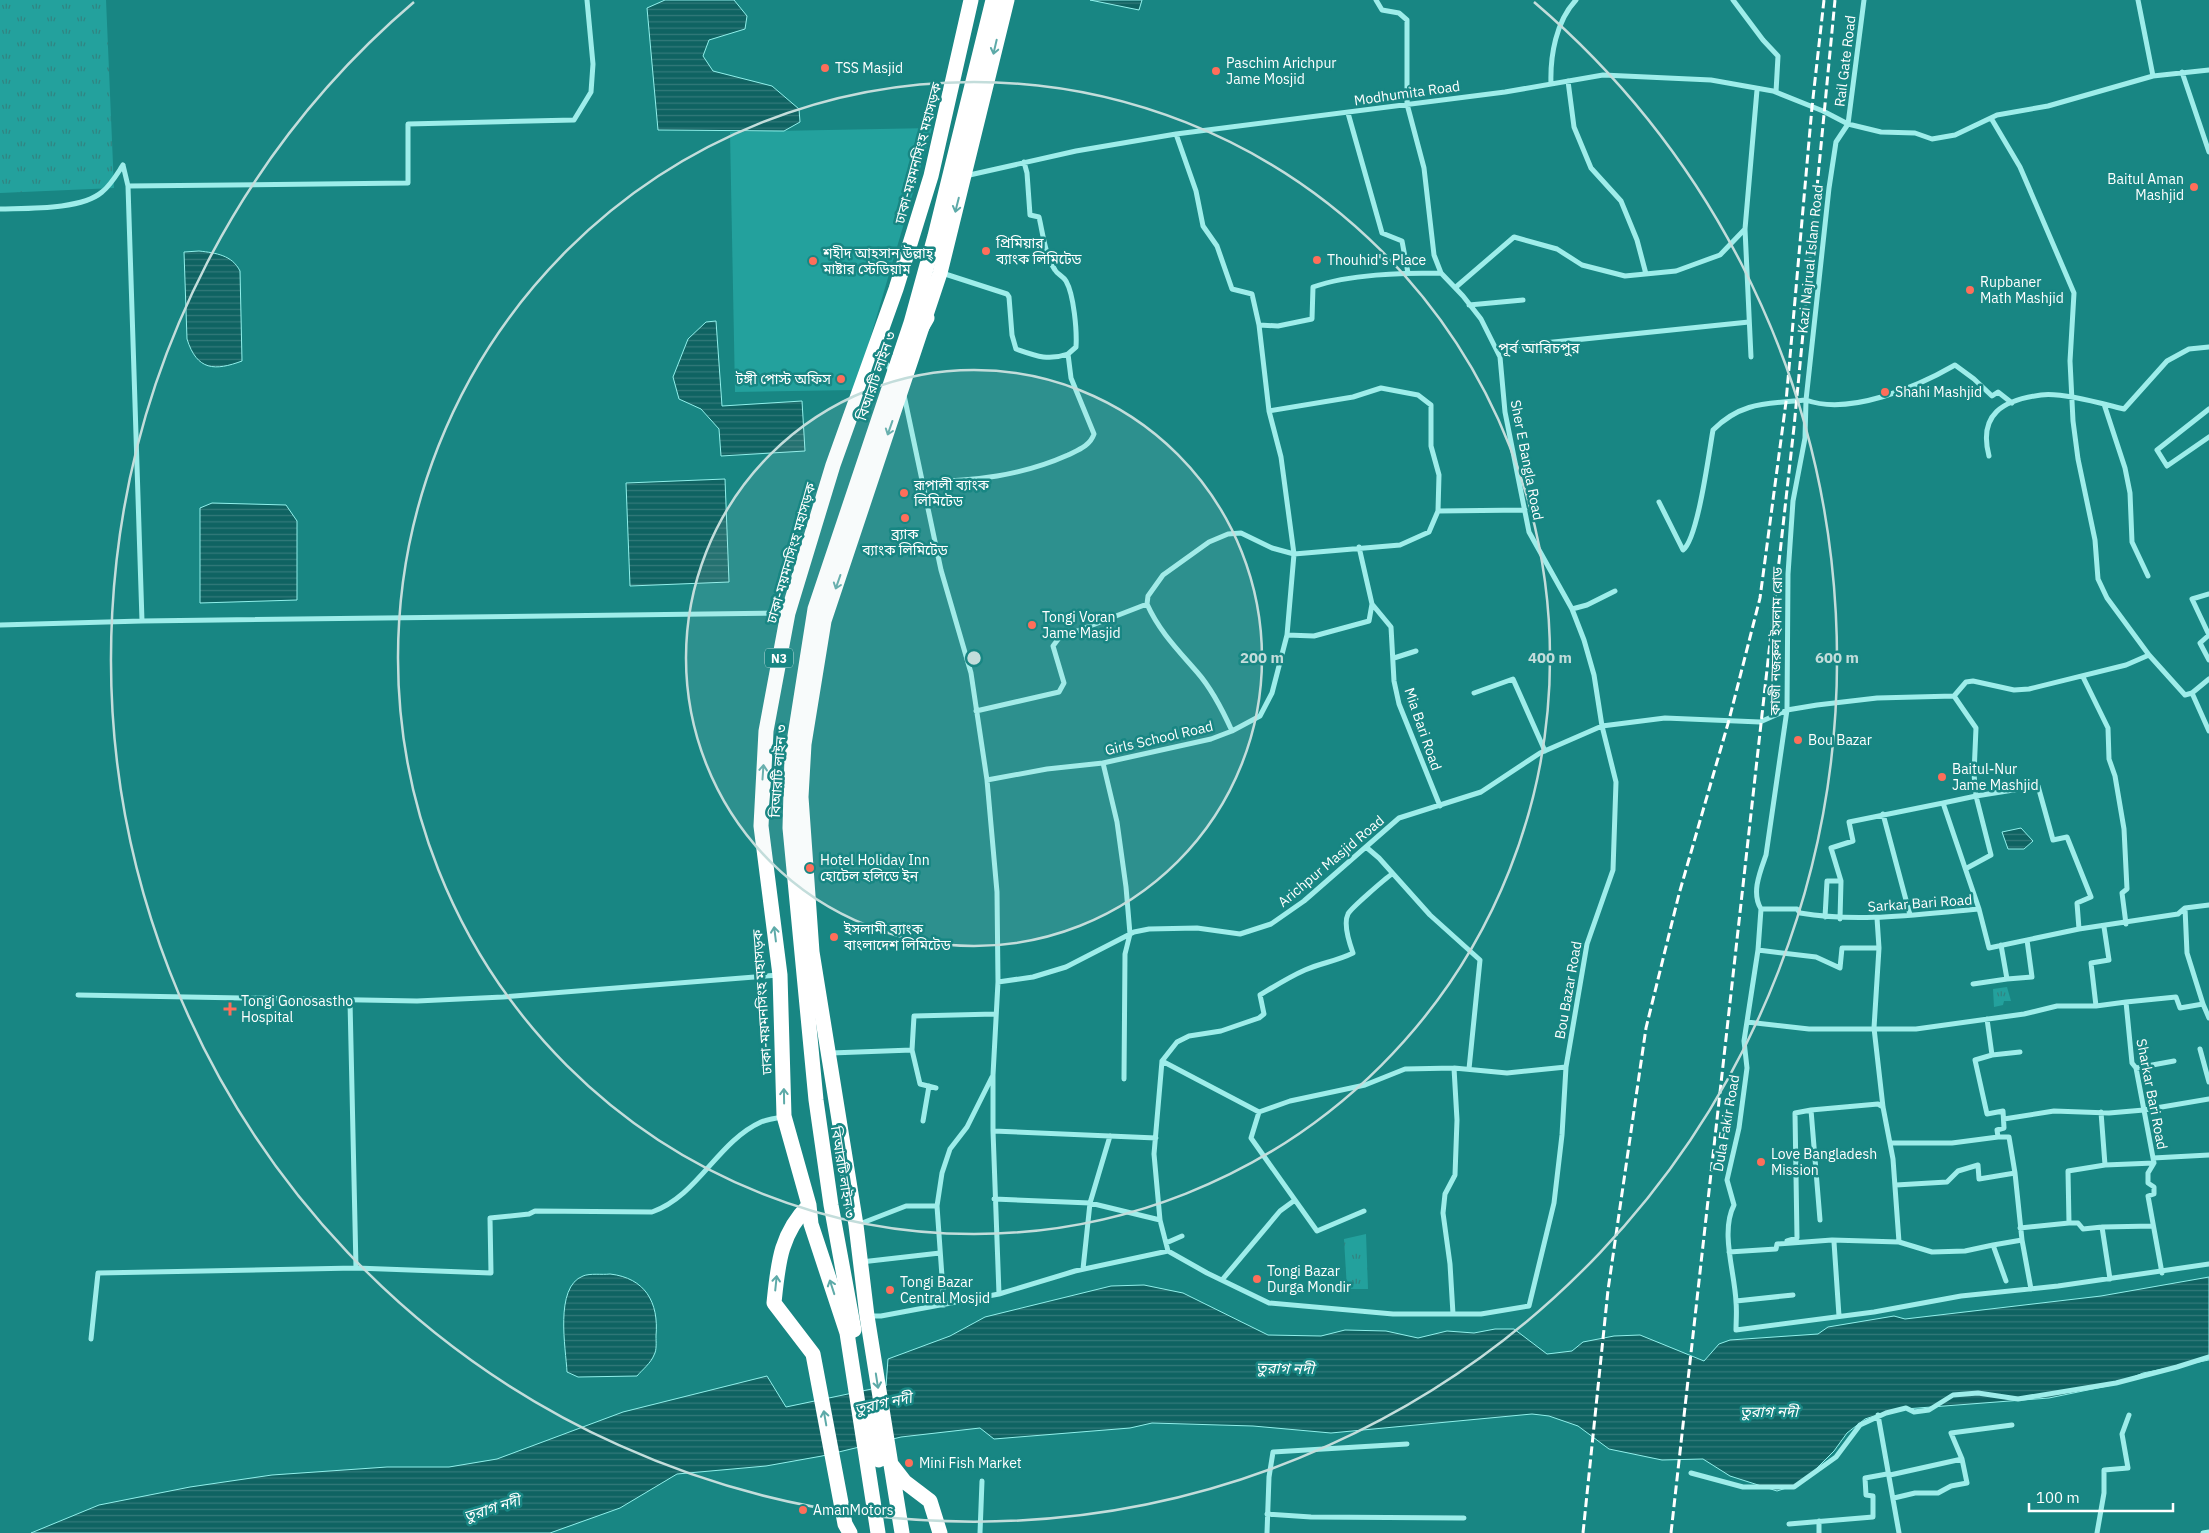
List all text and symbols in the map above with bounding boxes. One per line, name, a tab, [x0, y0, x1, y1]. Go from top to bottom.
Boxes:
street label: Rail Gate Road	[1830, 14, 1860, 108]
one-way arrow	[990, 39, 999, 55]
place label: Paschim Arichpur Jame Mosjid	[1226, 54, 1336, 88]
place label: TSS Masjid	[835, 59, 903, 77]
marker: TSS Masjid	[819, 62, 831, 74]
marker: Paschim Arichpur Jame Mosjid	[1210, 65, 1222, 77]
street label: Modhumita Road	[1353, 77, 1461, 109]
street label: ঢাকা-ময়মনসিংহ মহাসড়ক	[890, 80, 946, 227]
place label: Baitul Aman Mashjid	[2107, 170, 2184, 204]
marker: Baitul Aman Mashjid	[2188, 181, 2200, 193]
street label: Kazi Najrual Islam Road	[1793, 184, 1827, 334]
one-way arrow	[952, 197, 962, 213]
place label: প্রিমিয়ার ব্যাংক লিমিটেড	[995, 234, 1083, 268]
place label: শহীদ আহসান উল্লাহ্‌ মাষ্টার স্টেডিয়াম	[822, 244, 934, 278]
marker: প্রিমিয়ার ব্যাংক লিমিটেড	[980, 245, 992, 257]
place label: Thouhid's Place	[1327, 251, 1427, 269]
marker: Thouhid's Place	[1311, 254, 1323, 266]
marker: শহীদ আহসান উল্লাহ্‌ মাষ্টার স্টেডিয়াম	[807, 255, 819, 267]
place label: Rupbaner Math Mashjid	[1980, 273, 2064, 307]
marker: Rupbaner Math Mashjid	[1964, 284, 1976, 296]
street label: বিআরটি লাইন ৩	[852, 329, 900, 424]
district label: পূর্ব আরিচপুর	[1498, 338, 1581, 357]
place label: টঙ্গী পোস্ট অফিস	[735, 370, 831, 388]
marker: টঙ্গী পোস্ট অফিস	[835, 373, 847, 385]
place label: Shahi Mashjid	[1895, 383, 1982, 401]
marker: Shahi Mashjid	[1879, 386, 1891, 398]
street label: Sher E Bangla Road	[1506, 398, 1548, 522]
one-way arrow	[885, 419, 894, 435]
place label: রূপালী ব্যাংক লিমিটেড	[913, 476, 990, 510]
street label: ঢাকা-ময়মনসিংহ মহাসড়ক	[762, 480, 820, 626]
marker: রূপালী ব্যাংক লিমিটেড	[898, 487, 910, 499]
marker: ব্র্যাক ব্যাংক লিমিটেড	[899, 512, 911, 524]
place label: ব্র্যাক ব্যাংক লিমিটেড	[861, 525, 949, 559]
street label: কাজী নজরুল ইসলাম রোড	[1766, 566, 1786, 716]
one-way arrow	[832, 573, 842, 589]
place label: Tongi Voran Jame Masjid	[1042, 608, 1121, 642]
marker: Tongi Voran Jame Masjid	[1026, 619, 1038, 631]
road number: N3	[765, 648, 793, 668]
text: 200 m	[1240, 648, 1284, 667]
text: 400 m	[1528, 648, 1572, 667]
text: 600 m	[1815, 648, 1859, 667]
centre of rings	[965, 649, 983, 667]
street label: Mia Bari Road	[1400, 685, 1446, 773]
street label: Girls School Road	[1103, 717, 1215, 759]
street label: বিআরটি লাইন ৩	[766, 724, 790, 819]
place label: Bou Bazar	[1808, 731, 1872, 749]
marker: Bou Bazar	[1792, 734, 1804, 746]
place label: Baitul-Nur Jame Mashjid	[1952, 760, 2039, 794]
one-way arrow	[758, 765, 768, 781]
marker: Baitul-Nur Jame Mashjid	[1936, 771, 1948, 783]
street label: Arichpur Masjid Road	[1274, 811, 1388, 911]
place label: Hotel Holiday Inn হোটেল হলিডে ইন	[820, 851, 930, 885]
marker: Hotel Holiday Inn হোটেল হলিডে ইন	[804, 862, 816, 874]
street label: Sarkar Bari Road	[1867, 890, 1973, 916]
place label: ইসলামী ব্যাংক বাংলাদেশ লিমিটেড	[843, 920, 952, 954]
one-way arrow	[770, 926, 780, 942]
street label: ঢাকা-ময়মনসিংহ মহাসড়ক	[748, 928, 776, 1076]
marker: ইসলামী ব্যাংক বাংলাদেশ লিমিটেড	[828, 931, 840, 943]
street label: Bou Bazar Road	[1551, 939, 1585, 1041]
place label: Tongi Gonosastho Hospital	[241, 992, 353, 1026]
marker: Tongi Gonosastho Hospital	[223, 1002, 237, 1016]
street label: Sharkar Bari Road	[2132, 1037, 2172, 1151]
street label: Dula Fakir Road	[1709, 1073, 1743, 1173]
one-way arrow	[779, 1088, 789, 1104]
street label: বিআরটি লাইন ৩	[827, 1124, 859, 1219]
place label: Love Bangladesh Mission	[1771, 1145, 1877, 1179]
marker: Love Bangladesh Mission	[1755, 1156, 1767, 1168]
place label: Tongi Bazar Durga Mondir	[1267, 1262, 1351, 1296]
place label: Tongi Bazar Central Mosjid	[900, 1273, 990, 1307]
marker: Tongi Bazar Durga Mondir	[1251, 1273, 1263, 1285]
one-way arrow	[771, 1276, 781, 1292]
one-way arrow	[827, 1280, 836, 1295]
marker: Tongi Bazar Central Mosjid	[884, 1284, 896, 1296]
water label: তুরাগ নদী	[1256, 1358, 1317, 1378]
one-way arrow	[872, 1372, 882, 1388]
water label: তুরাগ নদী	[853, 1387, 916, 1418]
water label: তুরাগ নদী	[1740, 1402, 1801, 1421]
one-way arrow	[819, 1410, 829, 1426]
place label: Mini Fish Market	[919, 1454, 1022, 1472]
marker: Mini Fish Market	[903, 1457, 915, 1469]
scale bar	[2029, 1480, 2173, 1512]
text: 100 m	[2036, 1488, 2080, 1507]
water label: তুরাগ নদী	[461, 1490, 525, 1526]
place label: AmanMotors	[813, 1501, 894, 1519]
marker: AmanMotors	[797, 1504, 809, 1516]

